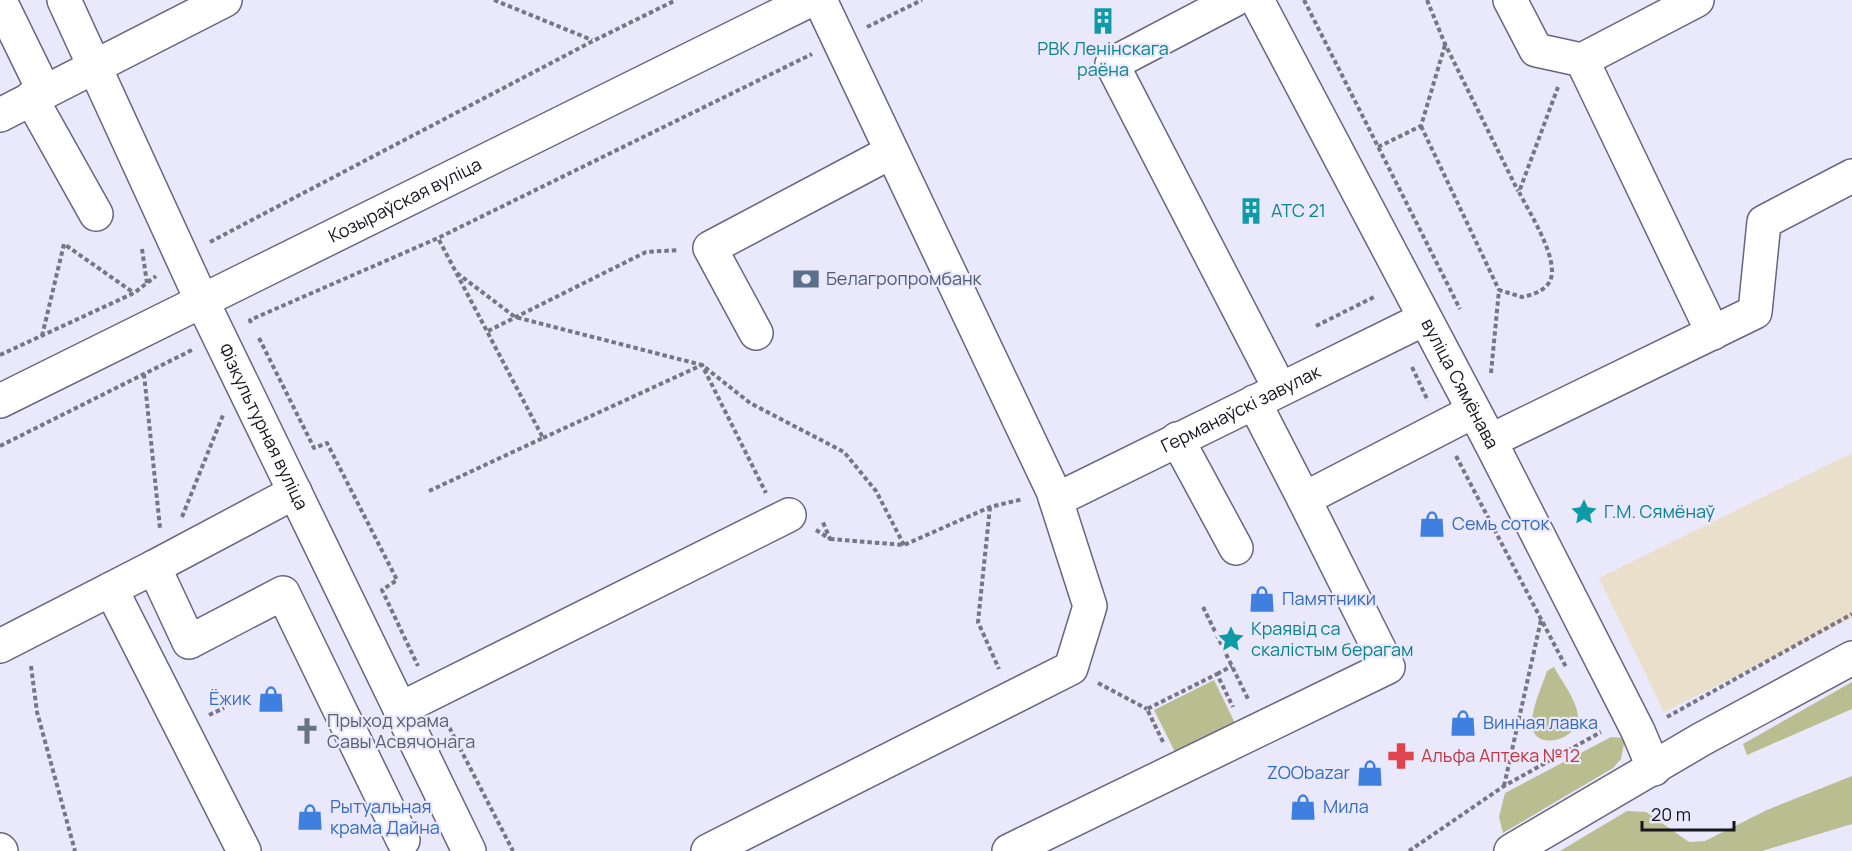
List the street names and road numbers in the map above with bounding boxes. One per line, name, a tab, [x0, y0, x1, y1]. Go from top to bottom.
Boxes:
street label: Козыраўская вуліца	[324, 152, 485, 248]
street label: вуліца Сямёнава	[1416, 314, 1505, 453]
street label: Фізкультурная вуліца	[213, 339, 315, 514]
street label: Германаўскі завулак	[1157, 358, 1325, 458]

